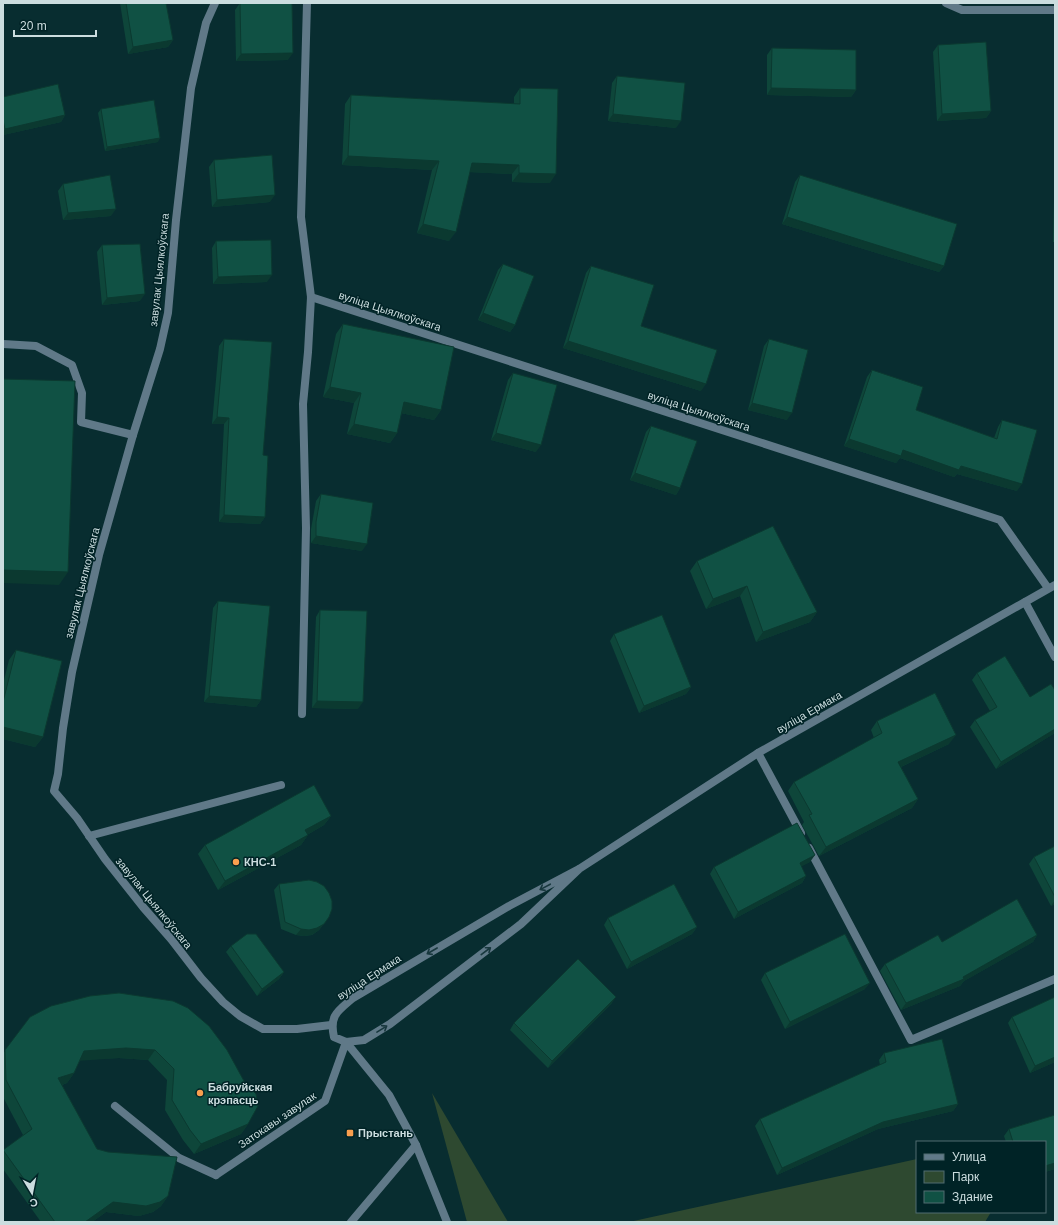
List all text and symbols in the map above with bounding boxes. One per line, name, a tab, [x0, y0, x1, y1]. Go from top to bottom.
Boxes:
scale bar	[14, 12, 96, 38]
text: 20 m	[20, 19, 47, 33]
street label: завулак Цыялкоўскага	[147, 212, 171, 327]
street label: вуліца Цыялкоўскага	[337, 289, 443, 333]
street label: вуліца Цыялкоўскага	[646, 389, 752, 433]
street label: завулак Цыялкоўскага	[62, 525, 102, 640]
street label: вуліца Ермака	[774, 688, 845, 736]
street label: завулак Цыялкоўскага	[113, 855, 195, 952]
place label: КНС-1	[244, 856, 276, 868]
marker: КНС-1	[231, 857, 241, 867]
one-way arrow	[539, 884, 551, 891]
one-way arrow	[426, 947, 438, 955]
one-way arrow	[480, 947, 491, 955]
street label: вуліца Ермака	[335, 951, 404, 1002]
one-way arrow	[376, 1024, 388, 1032]
place label: Бабруйская крэпасць	[208, 1081, 272, 1106]
marker: Бабруйская крэпасць	[195, 1088, 205, 1098]
street label: Затокавы завулак	[236, 1090, 318, 1150]
place label: Прыстань	[358, 1127, 413, 1139]
marker: Прыстань	[345, 1128, 355, 1138]
legend	[916, 1141, 1046, 1213]
text: Улица	[952, 1150, 986, 1164]
text: Парк	[952, 1170, 980, 1184]
north arrow	[12, 1173, 52, 1213]
text: Здание	[952, 1190, 993, 1204]
text: С	[29, 1196, 39, 1209]

